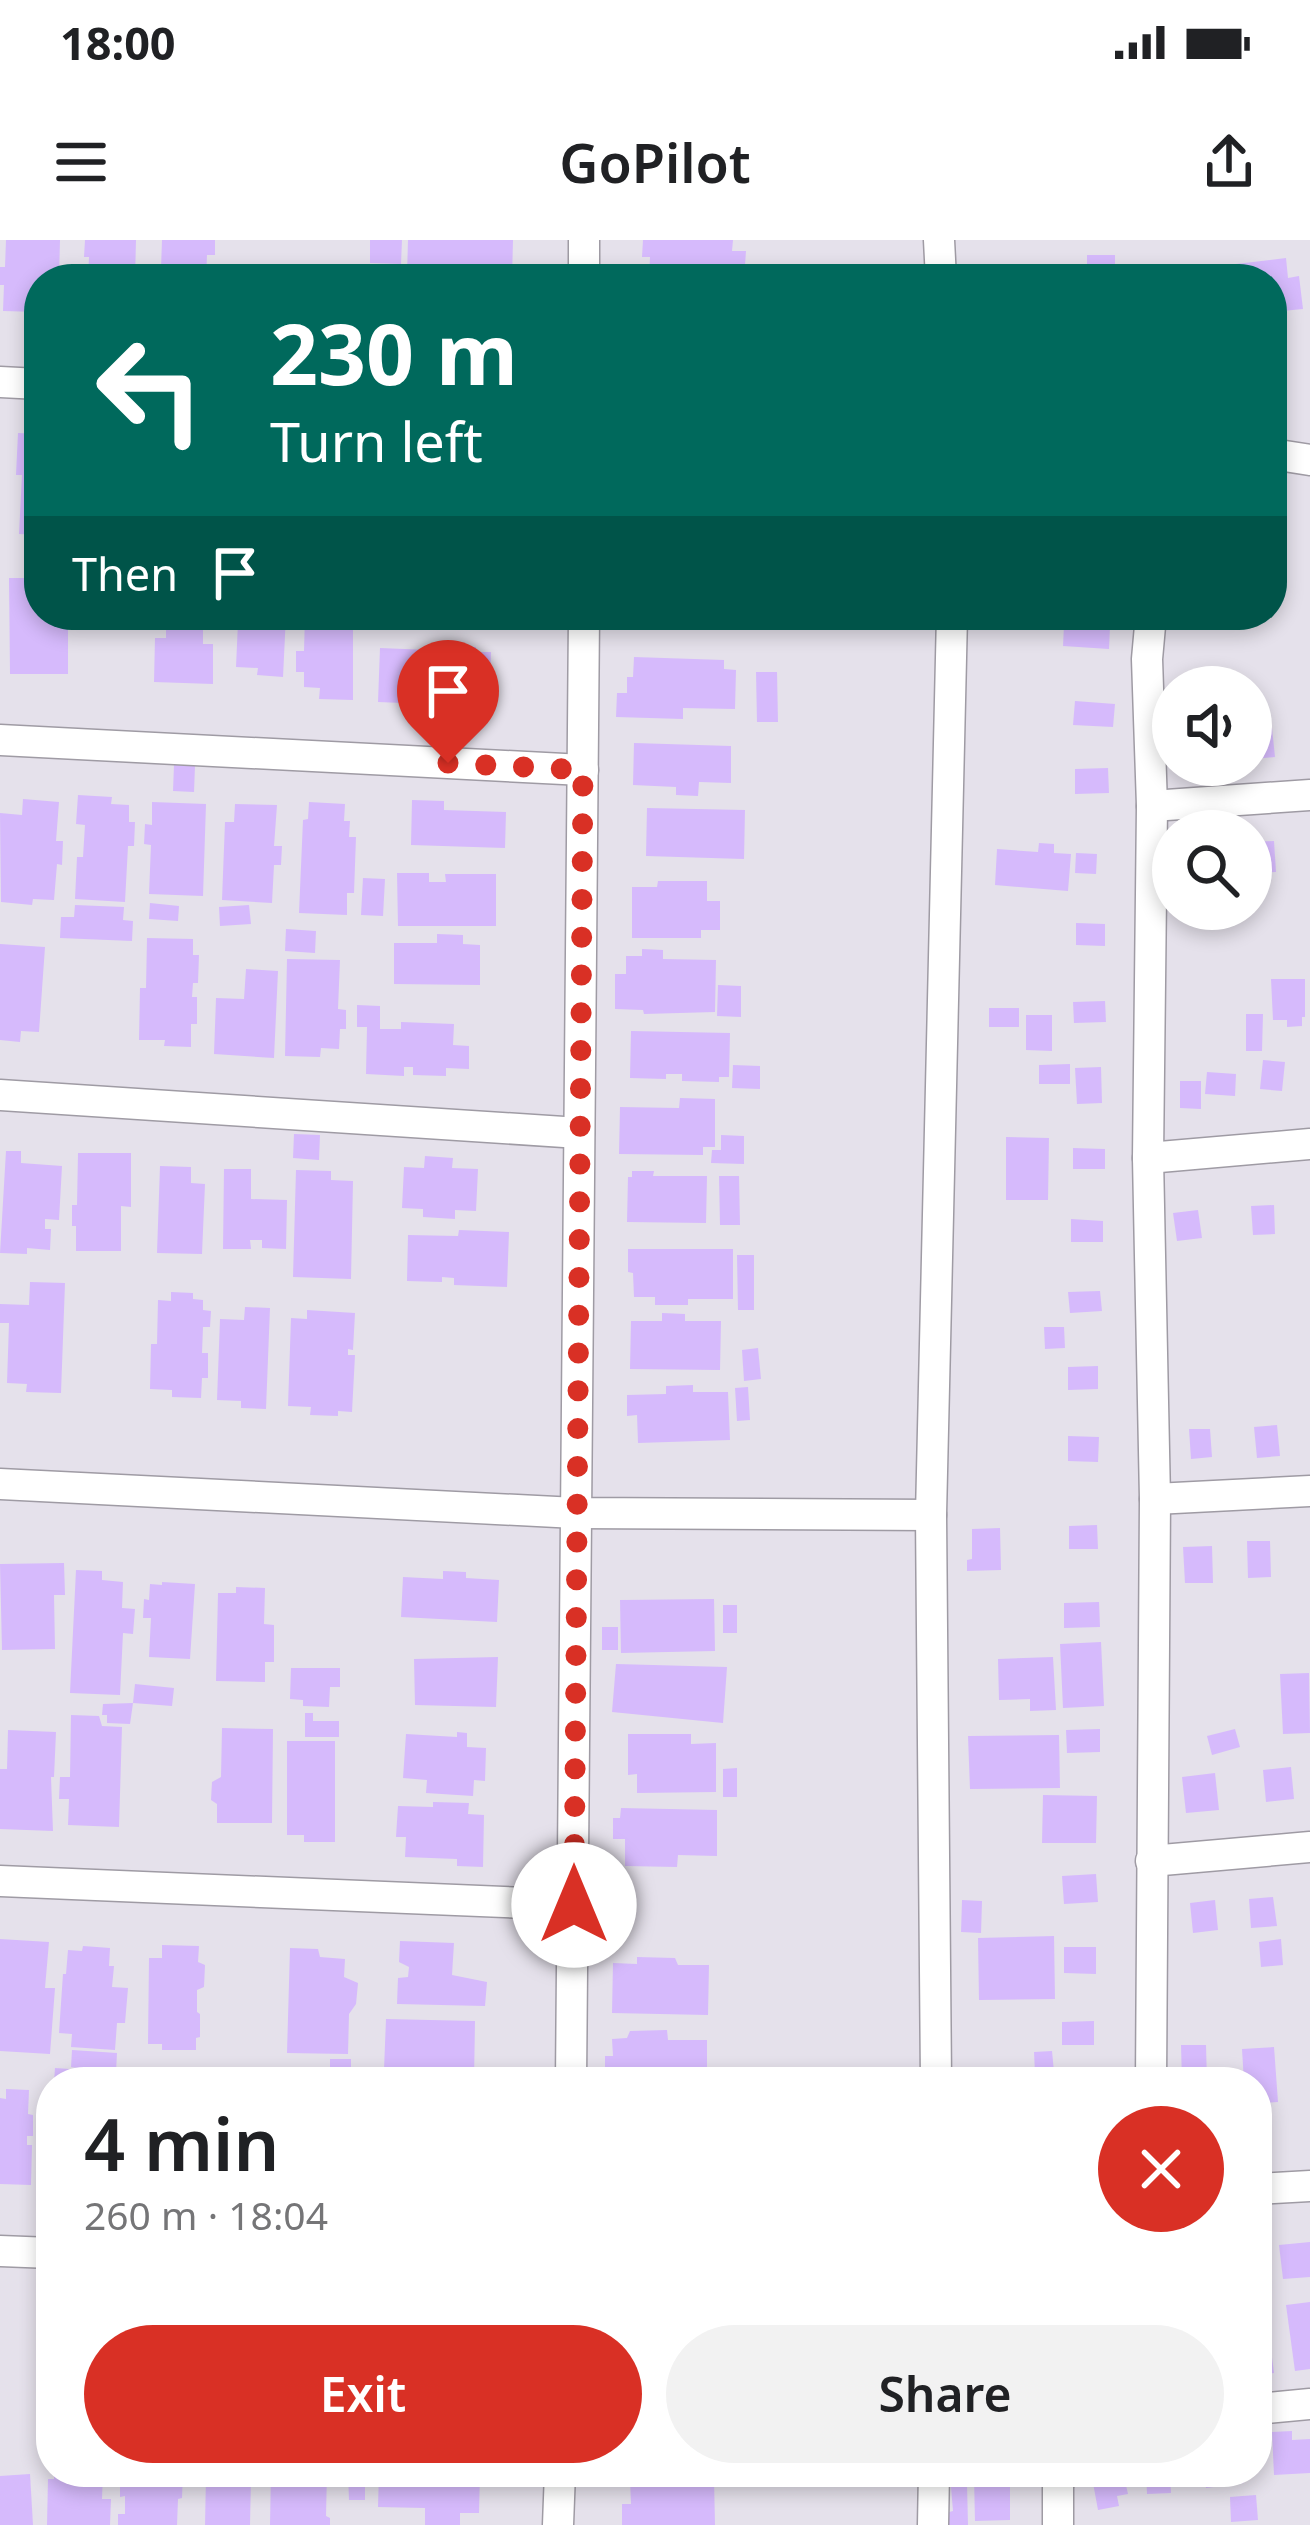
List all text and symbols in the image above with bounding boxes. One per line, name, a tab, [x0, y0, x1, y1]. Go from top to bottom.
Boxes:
text: 18:00	[60, 12, 176, 73]
text: GoPilot	[559, 125, 751, 199]
icon: menu	[48, 129, 114, 195]
icon: share	[1196, 129, 1262, 195]
text: 230 m	[270, 295, 518, 410]
icon: left	[72, 312, 228, 468]
text: Turn left	[270, 404, 483, 478]
icon: arrive	[202, 540, 268, 606]
text: Then	[72, 543, 178, 604]
pin	[397, 640, 499, 763]
icon: arrive	[415, 658, 481, 724]
map controls	[1152, 666, 1272, 930]
button: sound	[1152, 666, 1272, 786]
button: search	[1152, 810, 1272, 930]
position arrow	[511, 1842, 637, 1968]
text: 4 min	[84, 2094, 279, 2192]
button: close	[1098, 2106, 1224, 2232]
text: 260 m · 18:04	[84, 2188, 328, 2241]
button: Exit	[84, 2325, 642, 2463]
button: Share	[666, 2325, 1224, 2463]

